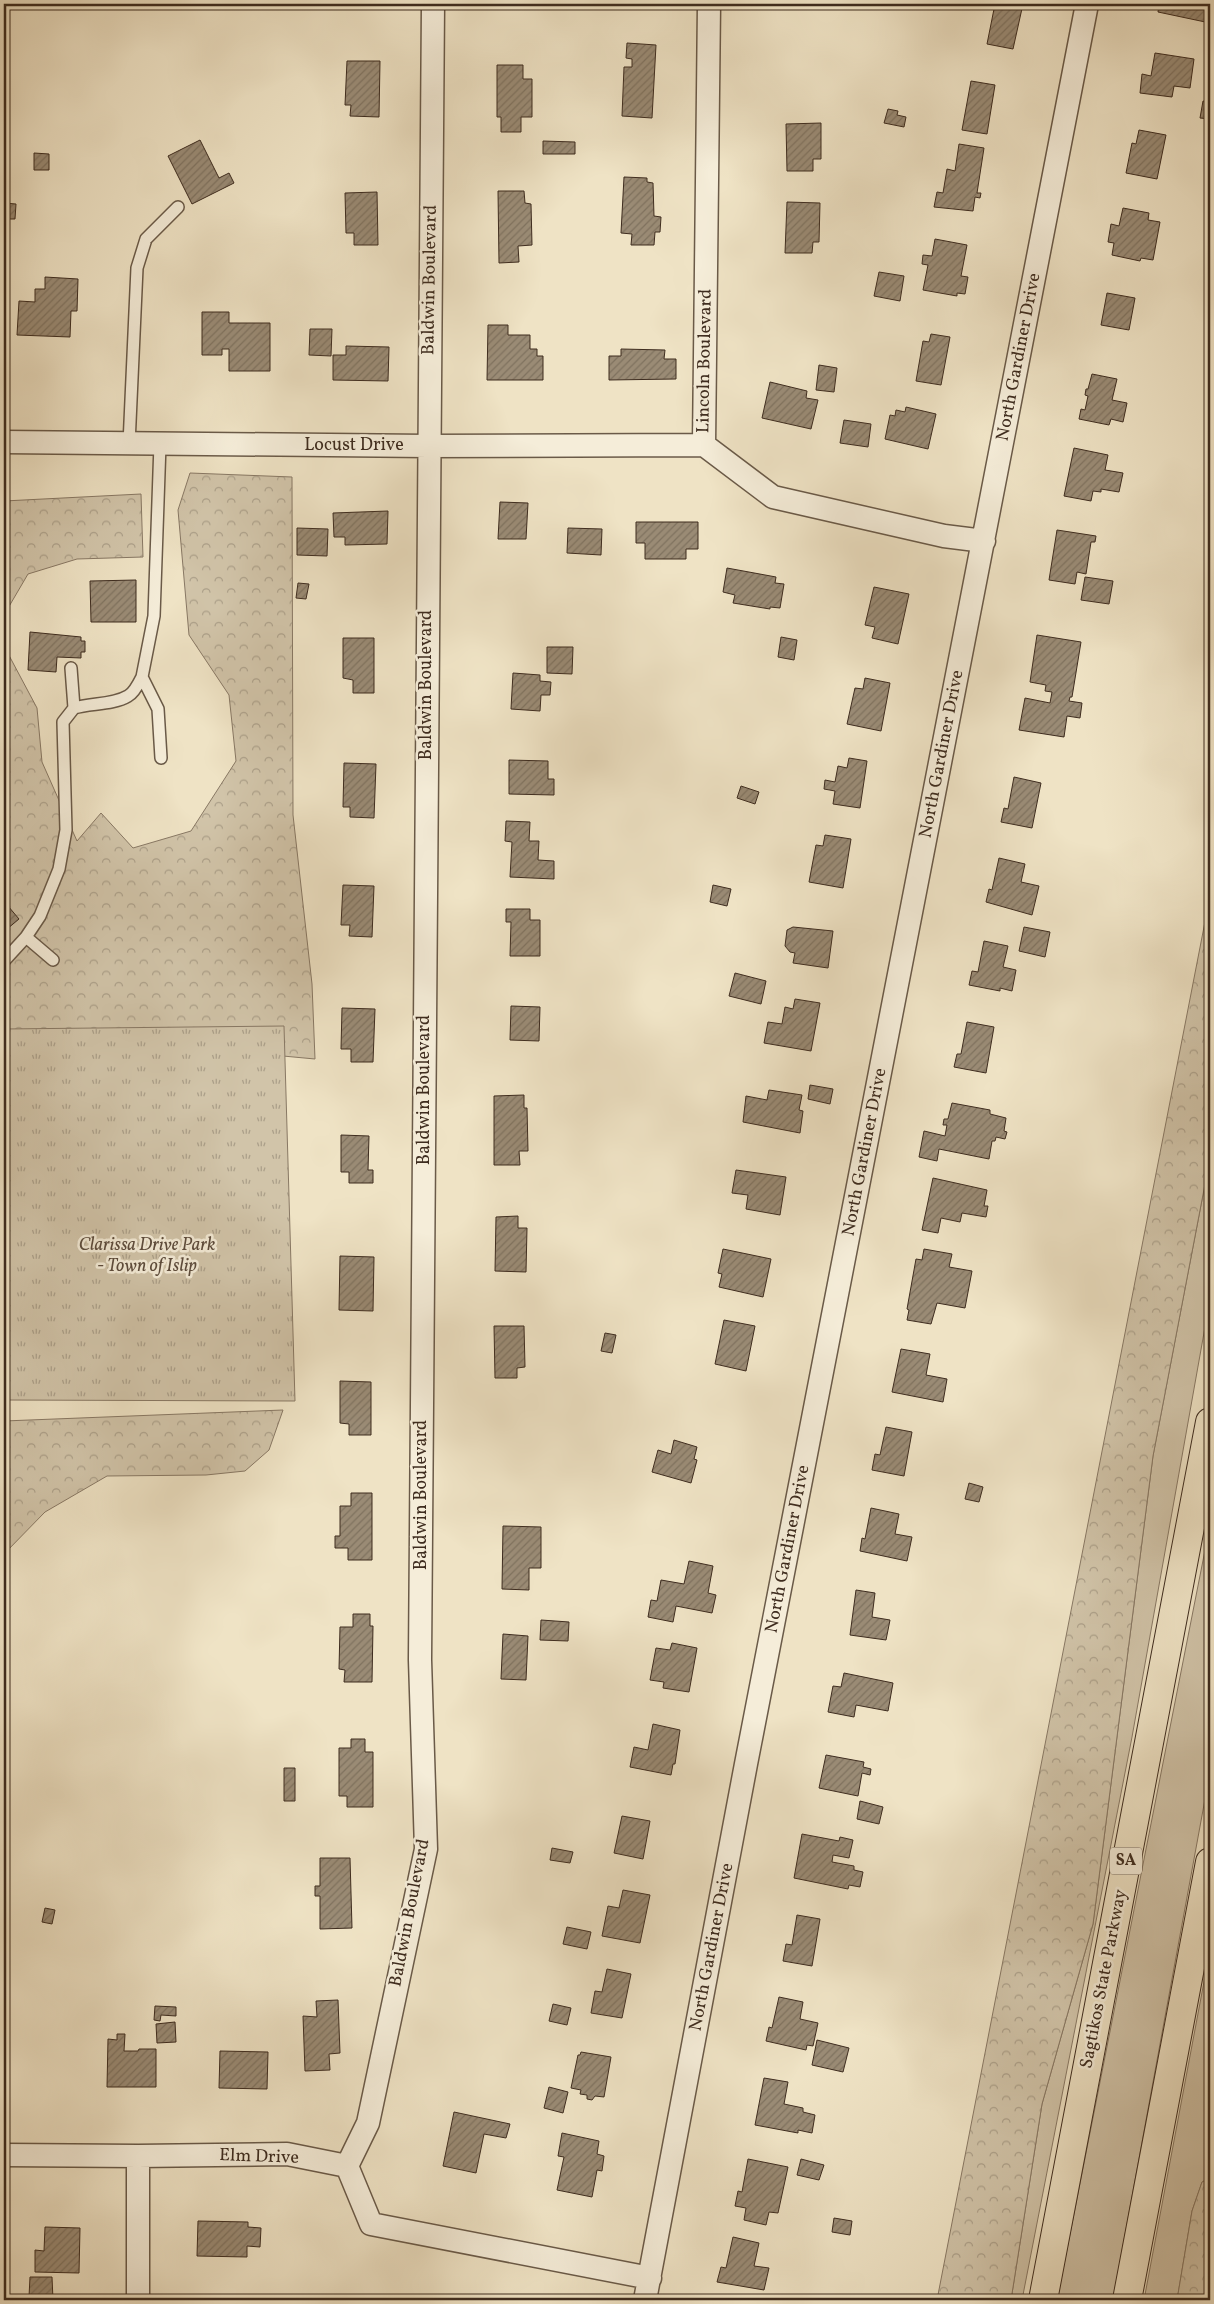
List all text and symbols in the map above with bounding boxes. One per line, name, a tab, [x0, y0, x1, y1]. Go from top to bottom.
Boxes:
street label: Baldwin Boulevard	[416, 205, 444, 355]
street label: North Gardiner Drive	[990, 271, 1048, 443]
street label: Lincoln Boulevard	[691, 289, 719, 433]
street label: Locust Drive	[304, 433, 404, 458]
street label: Baldwin Boulevard	[414, 610, 439, 760]
street label: North Gardiner Drive	[913, 668, 971, 840]
street label: Baldwin Boulevard	[412, 1015, 437, 1165]
street label: North Gardiner Drive	[836, 1066, 894, 1238]
park label: Clarissa Drive Park - Town of Islip	[79, 1233, 215, 1279]
street label: Baldwin Boulevard	[409, 1420, 434, 1570]
street label: North Gardiner Drive	[759, 1463, 817, 1635]
street label: Baldwin Boulevard	[383, 1837, 437, 1989]
road number: SA	[1110, 1848, 1142, 1874]
street label: North Gardiner Drive	[683, 1861, 741, 2033]
street label: Sagtikos State Parkway	[1074, 1887, 1134, 2071]
street label: Elm Drive	[219, 2143, 299, 2171]

